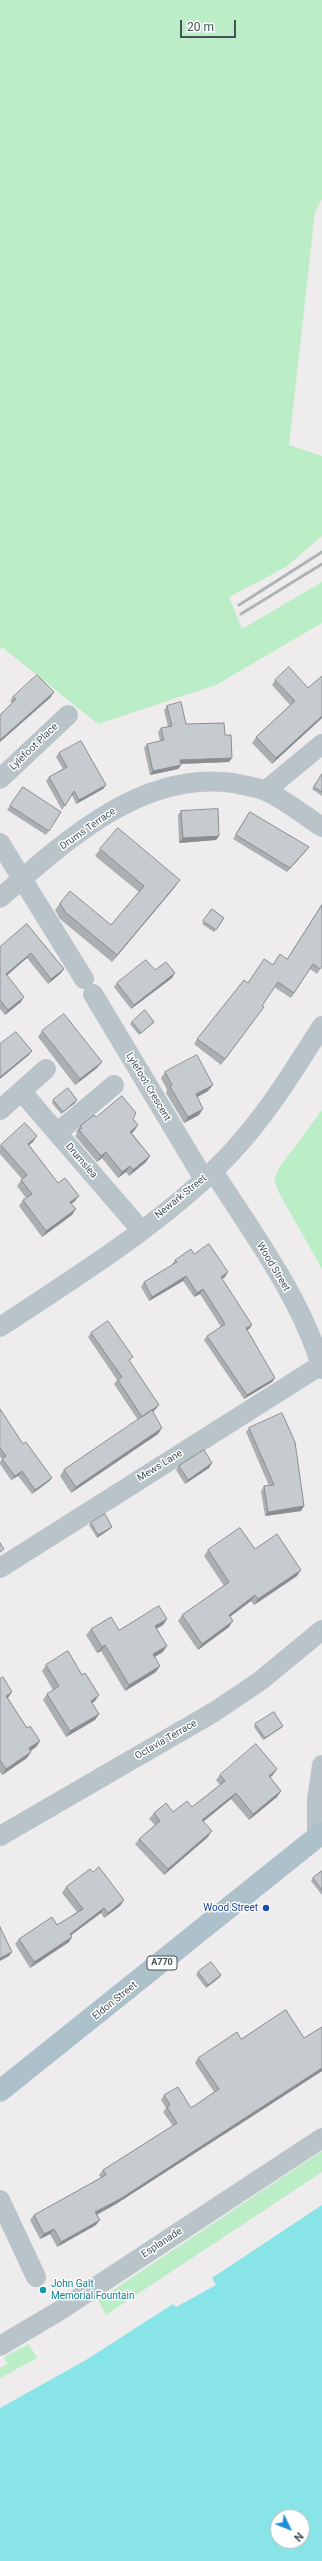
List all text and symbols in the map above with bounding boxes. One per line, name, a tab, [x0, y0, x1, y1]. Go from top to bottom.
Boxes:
scale bar	[182, 12, 238, 38]
text: 20 m	[187, 20, 214, 34]
street label: Lylefoot Place	[7, 721, 61, 773]
street label: Drums Terrace	[58, 805, 118, 853]
street label: Lylefoot Crescent	[123, 1051, 173, 1123]
street label: Drumslea	[63, 1141, 99, 1181]
street label: Newark Street	[153, 1173, 209, 1221]
street label: Wood Street	[254, 1240, 292, 1294]
street label: Mews Lane	[135, 1447, 185, 1485]
street label: Octavia Terrace	[133, 1717, 199, 1763]
place label: Wood Street	[203, 1902, 258, 1914]
marker: Wood Street	[261, 1903, 271, 1913]
road number: A770	[147, 1956, 177, 1970]
street label: Eldon Street	[90, 1979, 140, 2023]
street label: Esplanade	[139, 2225, 185, 2261]
place label: John Galt Memorial Fountain	[51, 2278, 135, 2302]
marker: John Galt Memorial Fountain	[38, 2285, 48, 2295]
north arrow	[270, 2509, 310, 2549]
text: N	[291, 2530, 306, 2544]

